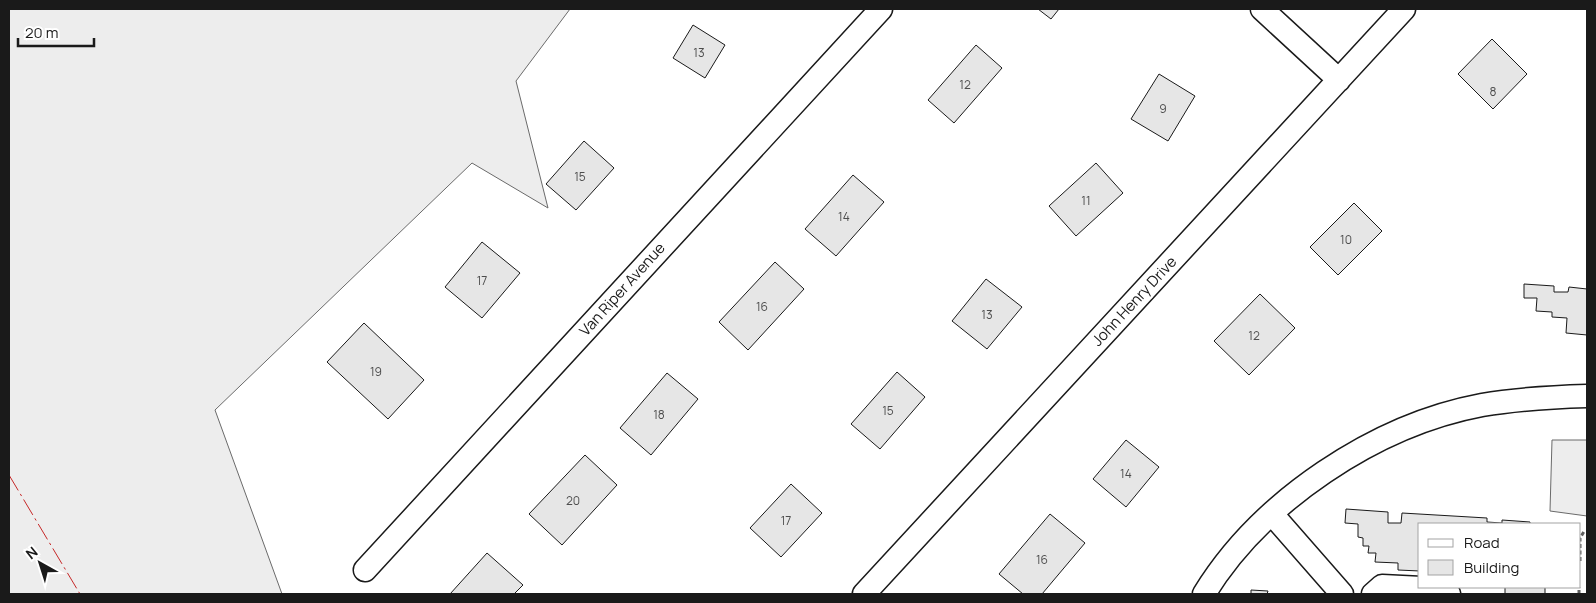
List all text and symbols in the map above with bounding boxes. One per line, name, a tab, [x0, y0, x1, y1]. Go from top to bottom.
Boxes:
scale bar	[18, 15, 94, 47]
text: 20 m	[25, 22, 58, 43]
house number: 13	[693, 44, 705, 61]
house number: 12	[959, 76, 971, 93]
house number: 8	[1490, 83, 1497, 100]
house number: 9	[1159, 100, 1167, 117]
house number: 15	[574, 168, 586, 185]
house number: 11	[1081, 192, 1091, 209]
house number: 14	[838, 208, 850, 225]
house number: 10	[1340, 231, 1352, 248]
street label: Van Riper Avenue	[574, 238, 670, 340]
street label: John Henry Drive	[1087, 251, 1181, 350]
house number: 17	[477, 272, 487, 289]
house number: 16	[756, 298, 768, 315]
house number: 13	[981, 306, 993, 323]
house number: 12	[1248, 327, 1260, 344]
house number: 19	[370, 363, 382, 380]
house number: 15	[882, 402, 894, 419]
house number: 18	[653, 406, 665, 423]
house number: 14	[1120, 465, 1132, 482]
house number: 20	[566, 492, 580, 509]
house number: 17	[781, 512, 791, 529]
legend	[1418, 523, 1581, 588]
text: Road	[1464, 532, 1500, 553]
north arrow	[15, 538, 65, 588]
text: N	[22, 542, 41, 563]
house number: 16	[1036, 551, 1048, 568]
text: Building	[1464, 557, 1519, 578]

